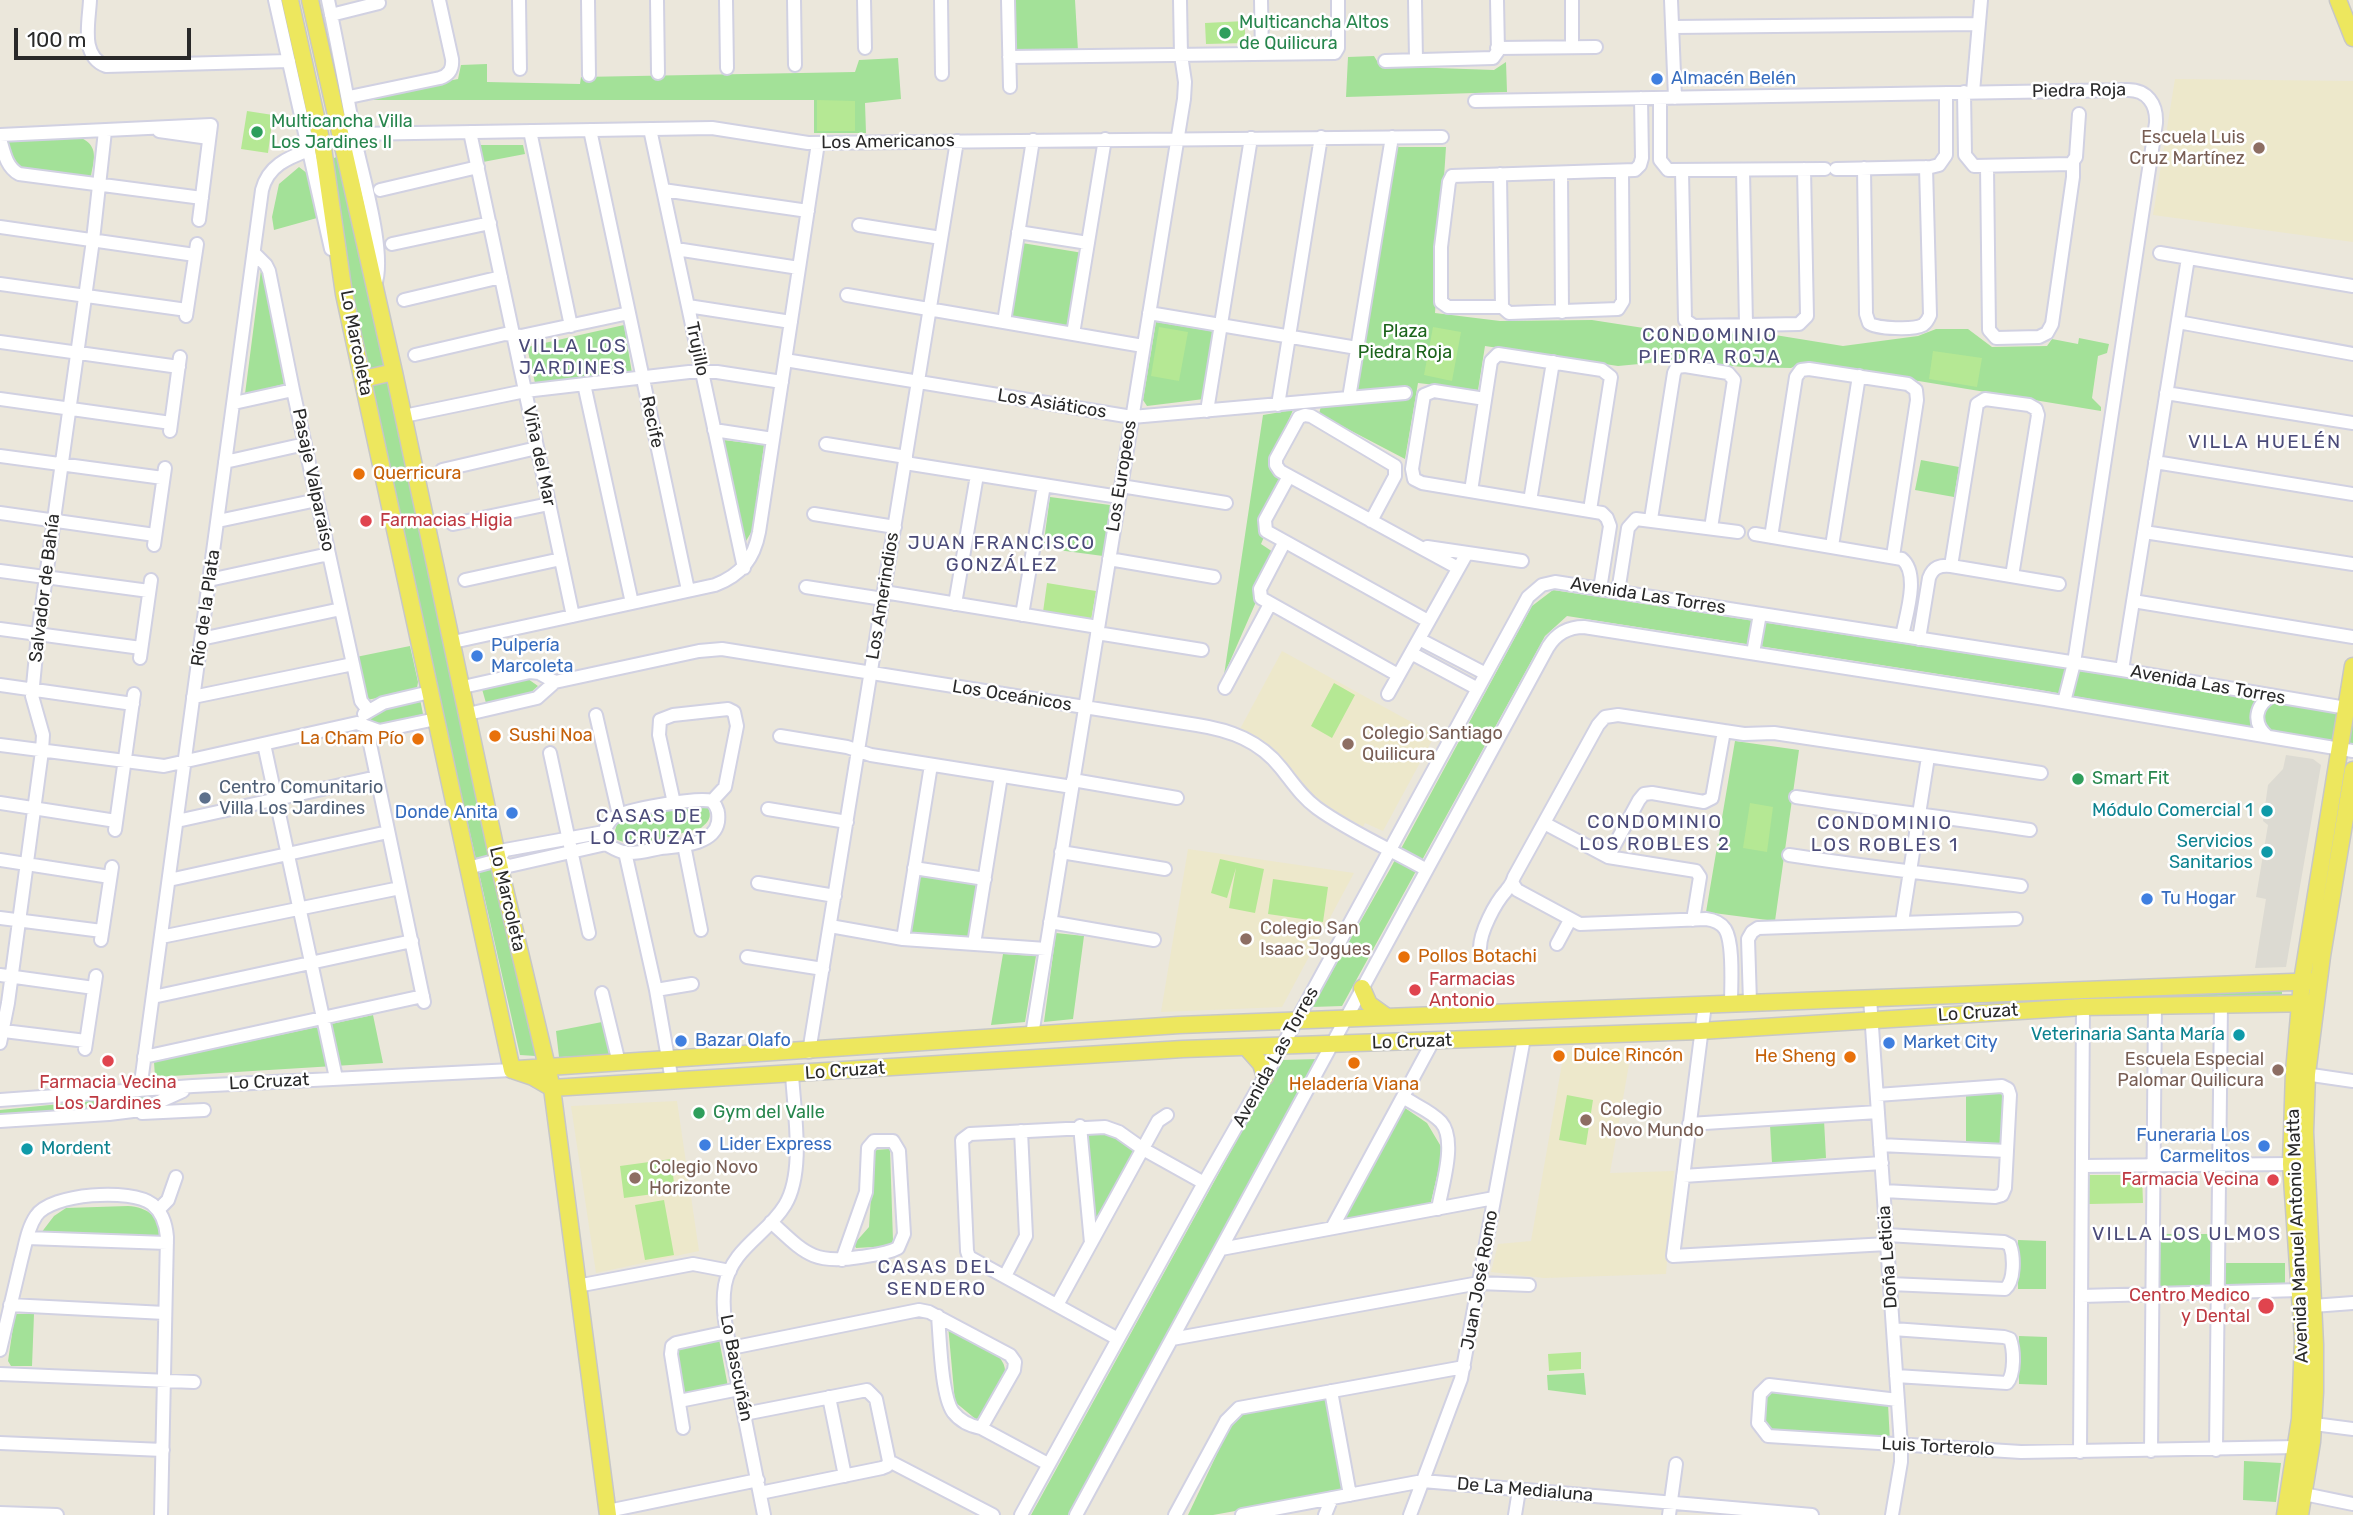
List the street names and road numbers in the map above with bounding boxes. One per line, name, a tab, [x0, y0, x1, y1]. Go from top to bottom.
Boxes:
street label: Piedra Roja	[2032, 79, 2126, 103]
street label: Los Americanos	[821, 130, 955, 154]
street label: Lo Marcoleta	[335, 288, 377, 398]
street label: Trujillo	[681, 320, 713, 378]
street label: Los Asiáticos	[996, 385, 1108, 423]
street label: Recife	[636, 394, 668, 450]
street label: Viña del Mar	[518, 404, 560, 508]
street label: Pasaje Valparaíso	[287, 406, 339, 554]
street label: Los Europeos	[1103, 419, 1141, 533]
street label: Salvador de Bahía	[25, 512, 65, 664]
street label: Los Amerindios	[862, 531, 904, 661]
street label: Río de la Plata	[187, 548, 225, 668]
street label: Avenida Las Torres	[1569, 573, 1727, 619]
street label: Avenida Las Torres	[2129, 661, 2287, 709]
street label: Los Oceánicos	[951, 676, 1073, 716]
street label: Lo Marcoleta	[484, 844, 530, 954]
street label: Avenida Las Torres	[1228, 983, 1324, 1131]
street label: Lo Cruzat	[1937, 999, 2019, 1027]
street label: Lo Cruzat	[1371, 1030, 1453, 1054]
street label: Lo Cruzat	[804, 1057, 886, 1085]
street label: Lo Cruzat	[228, 1069, 310, 1095]
street label: Avenida Manuel Antonio Matta	[2283, 1108, 2313, 1364]
street label: Doña Leticia	[1874, 1205, 1902, 1309]
street label: Juan José Romo	[1457, 1209, 1503, 1351]
street label: Lo Bascuñán	[715, 1313, 757, 1423]
street label: Luis Torterolo	[1881, 1433, 1995, 1461]
street label: De La Medialuna	[1456, 1473, 1594, 1507]

